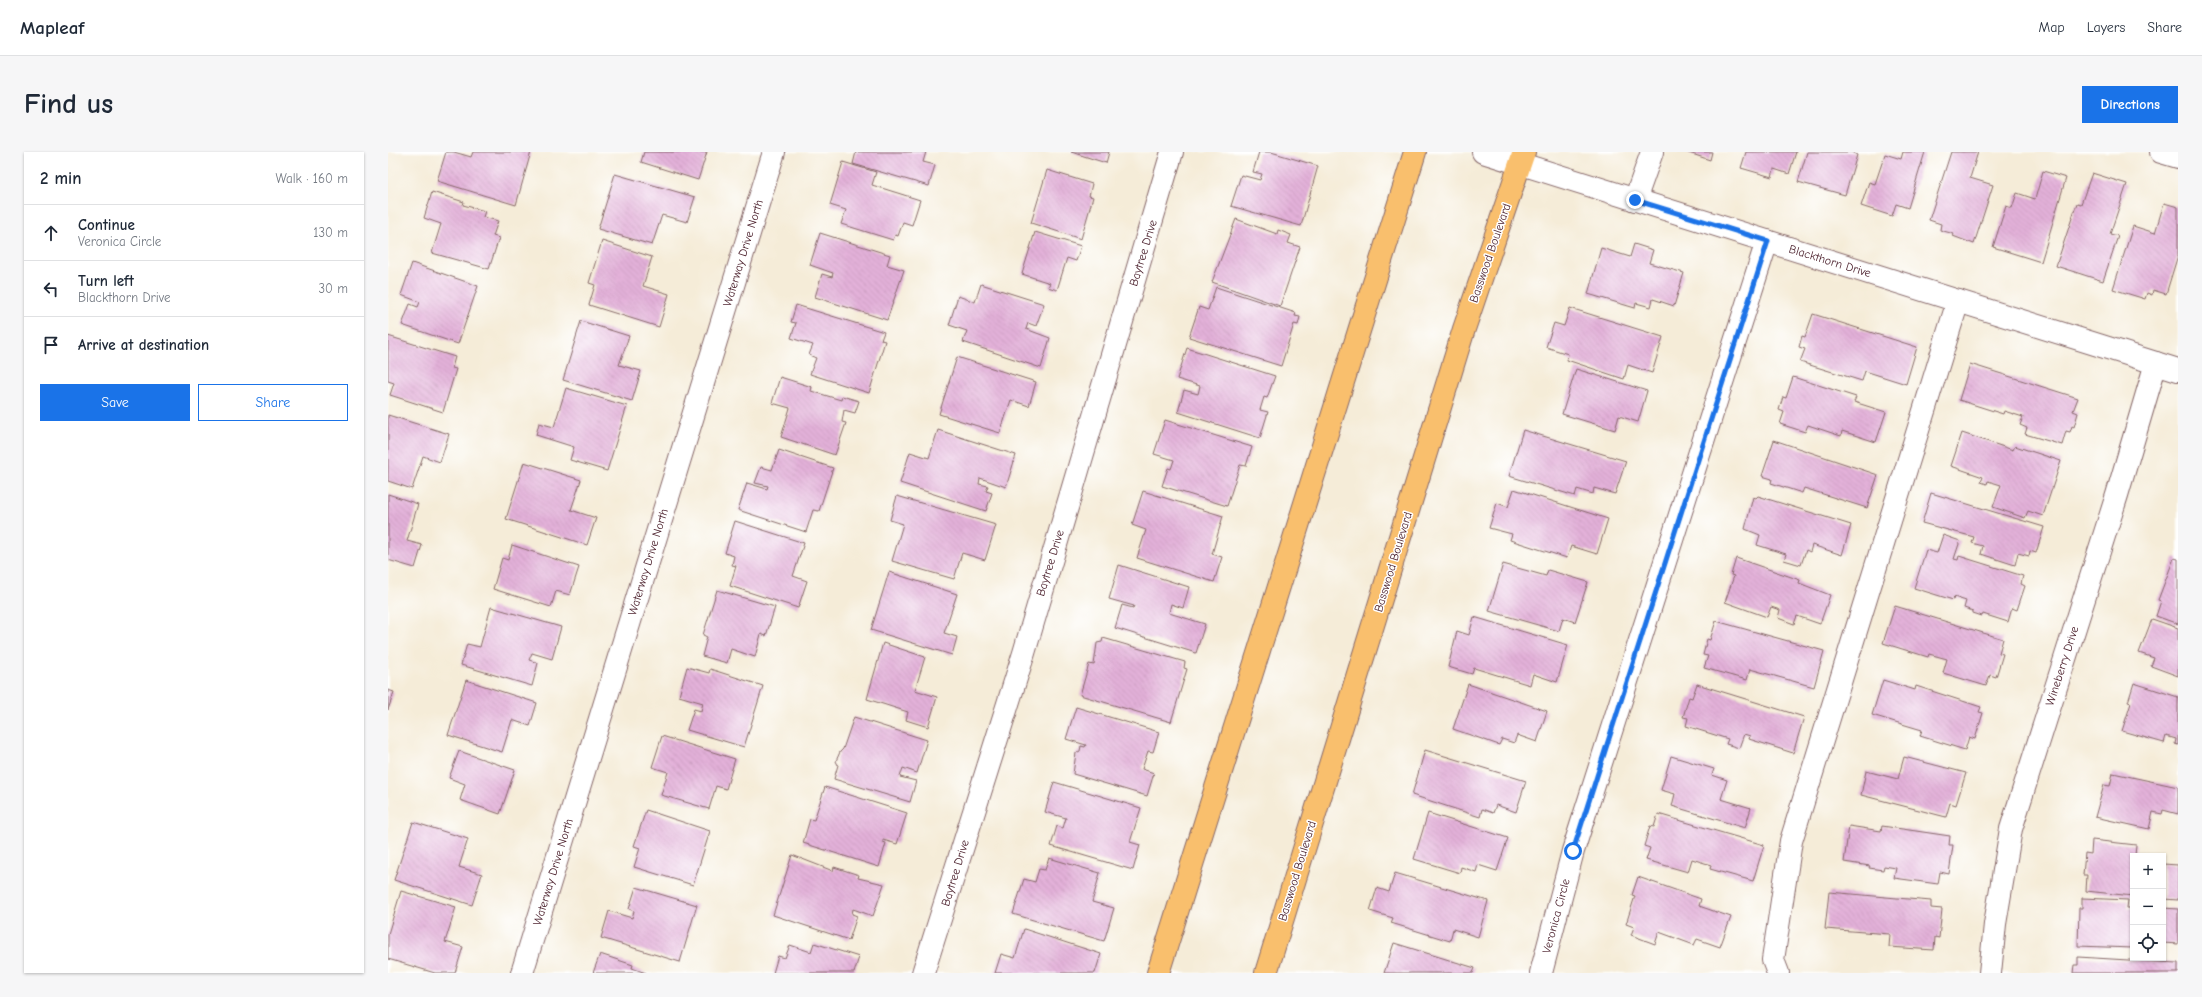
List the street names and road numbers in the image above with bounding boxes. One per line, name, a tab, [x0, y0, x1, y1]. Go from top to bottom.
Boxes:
street label: Waterway Drive North	[720, 198, 766, 308]
street label: Basswood Boulevard	[1466, 202, 1514, 304]
street label: Baytree Drive	[1126, 218, 1160, 288]
street label: Blackthorn Drive	[1787, 242, 1873, 280]
street label: Waterway Drive North	[625, 507, 671, 617]
street label: Basswood Boulevard	[1371, 510, 1415, 614]
street label: Baytree Drive	[1033, 528, 1067, 598]
street label: Wineberry Drive	[2043, 624, 2081, 708]
street label: Waterway Drive North	[530, 817, 576, 927]
street label: Basswood Boulevard	[1275, 819, 1319, 923]
street label: Baytree Drive	[938, 838, 972, 908]
street label: Veronica Circle	[1539, 877, 1573, 955]

